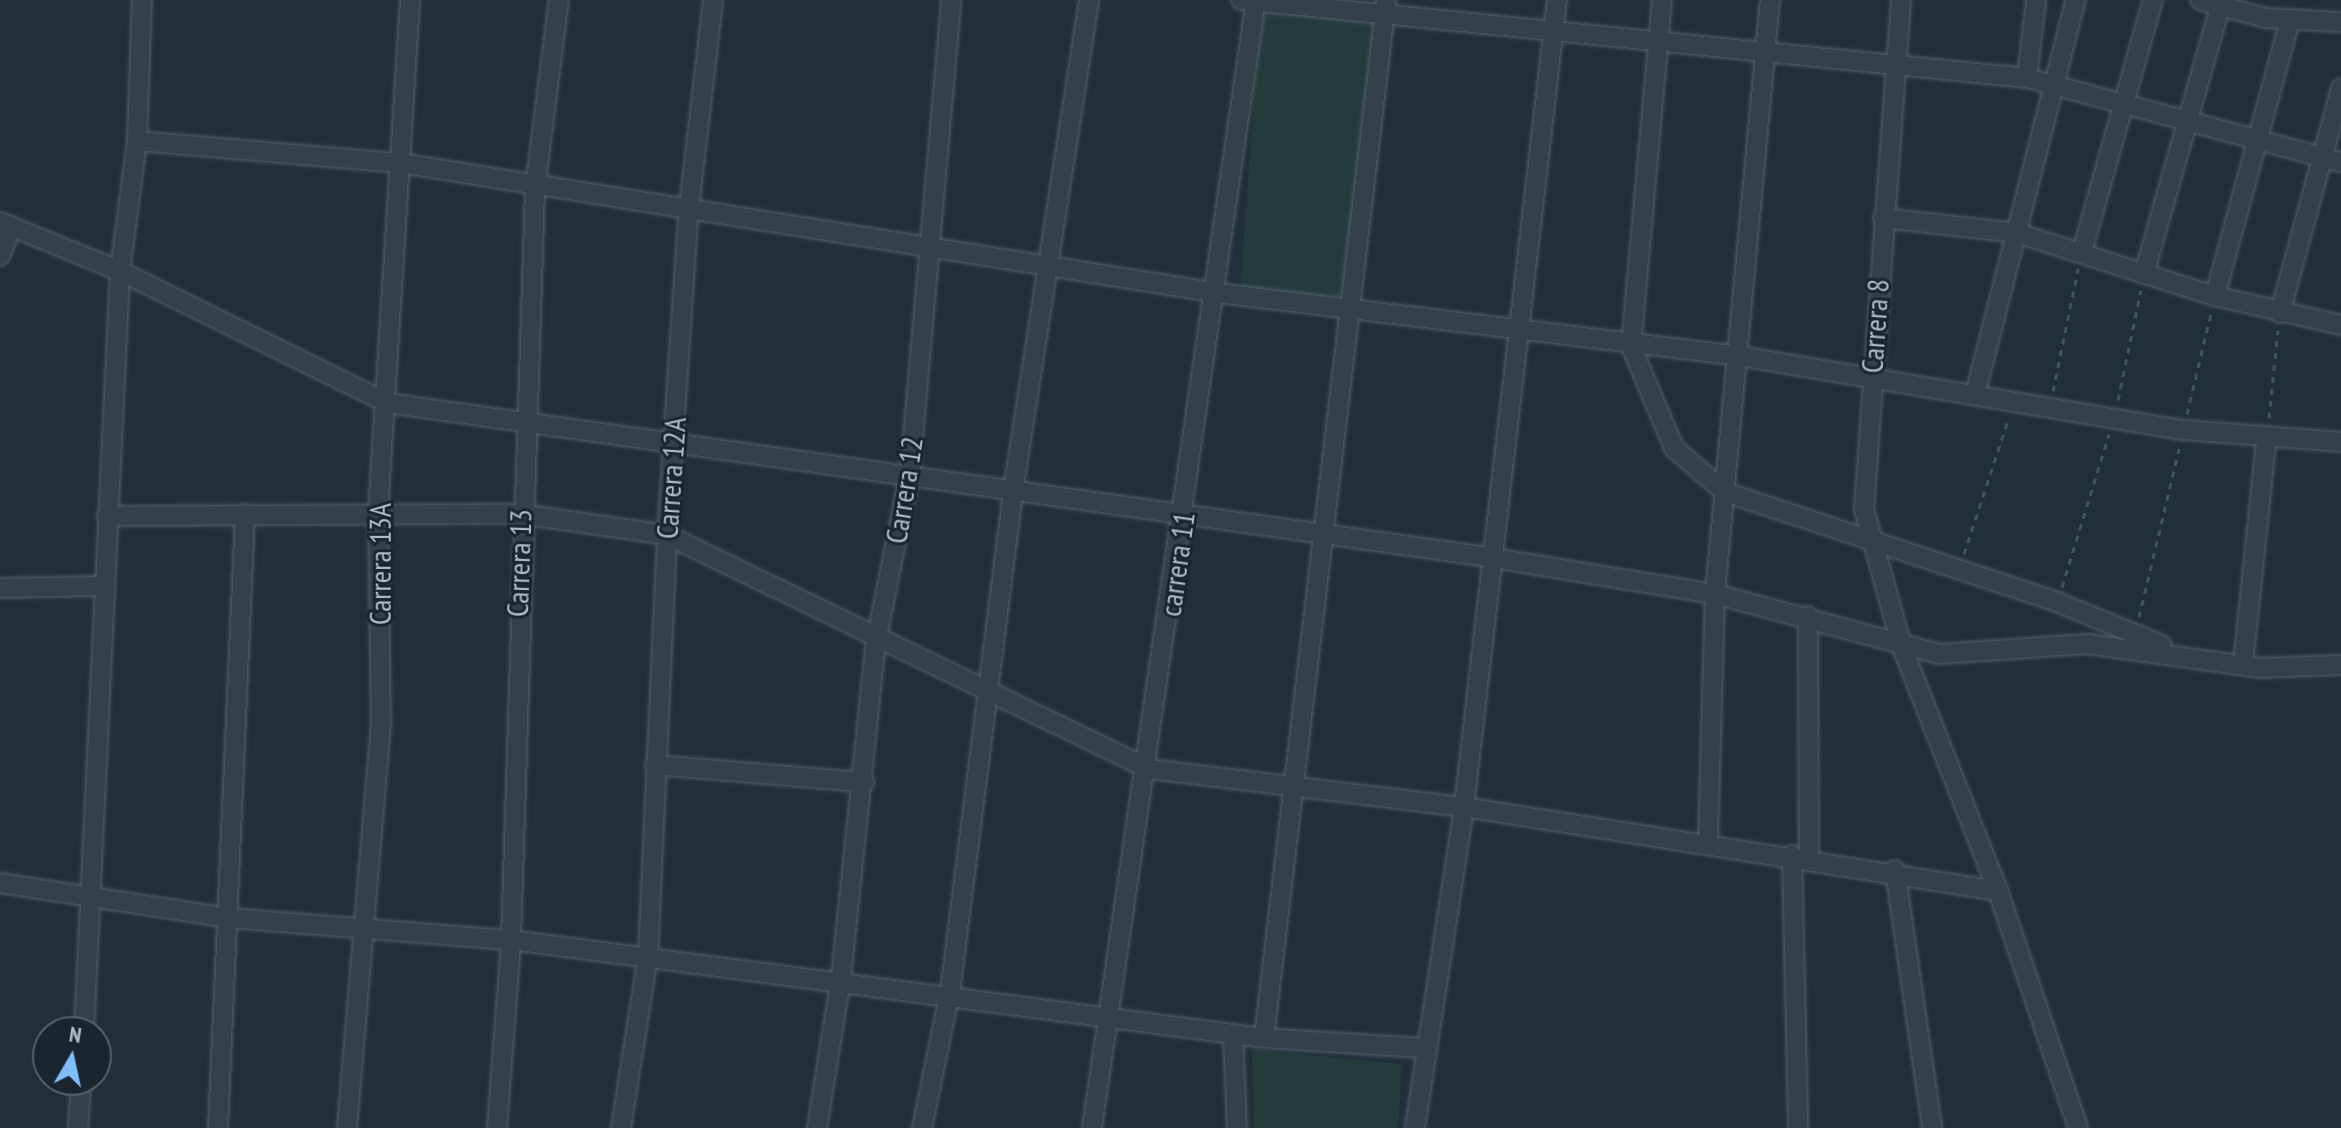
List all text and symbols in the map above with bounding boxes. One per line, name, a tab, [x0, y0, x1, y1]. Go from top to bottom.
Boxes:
street label: Carrera 8	[1854, 278, 1896, 374]
street label: Carrera 12A	[649, 416, 693, 540]
street label: Carrera 12	[878, 434, 930, 546]
street label: Carrera 13A	[362, 503, 398, 625]
street label: Carrera 13	[499, 509, 539, 617]
street label: carrera 11	[1152, 509, 1202, 619]
north arrow	[32, 1016, 112, 1096]
text: N	[67, 1020, 83, 1049]

